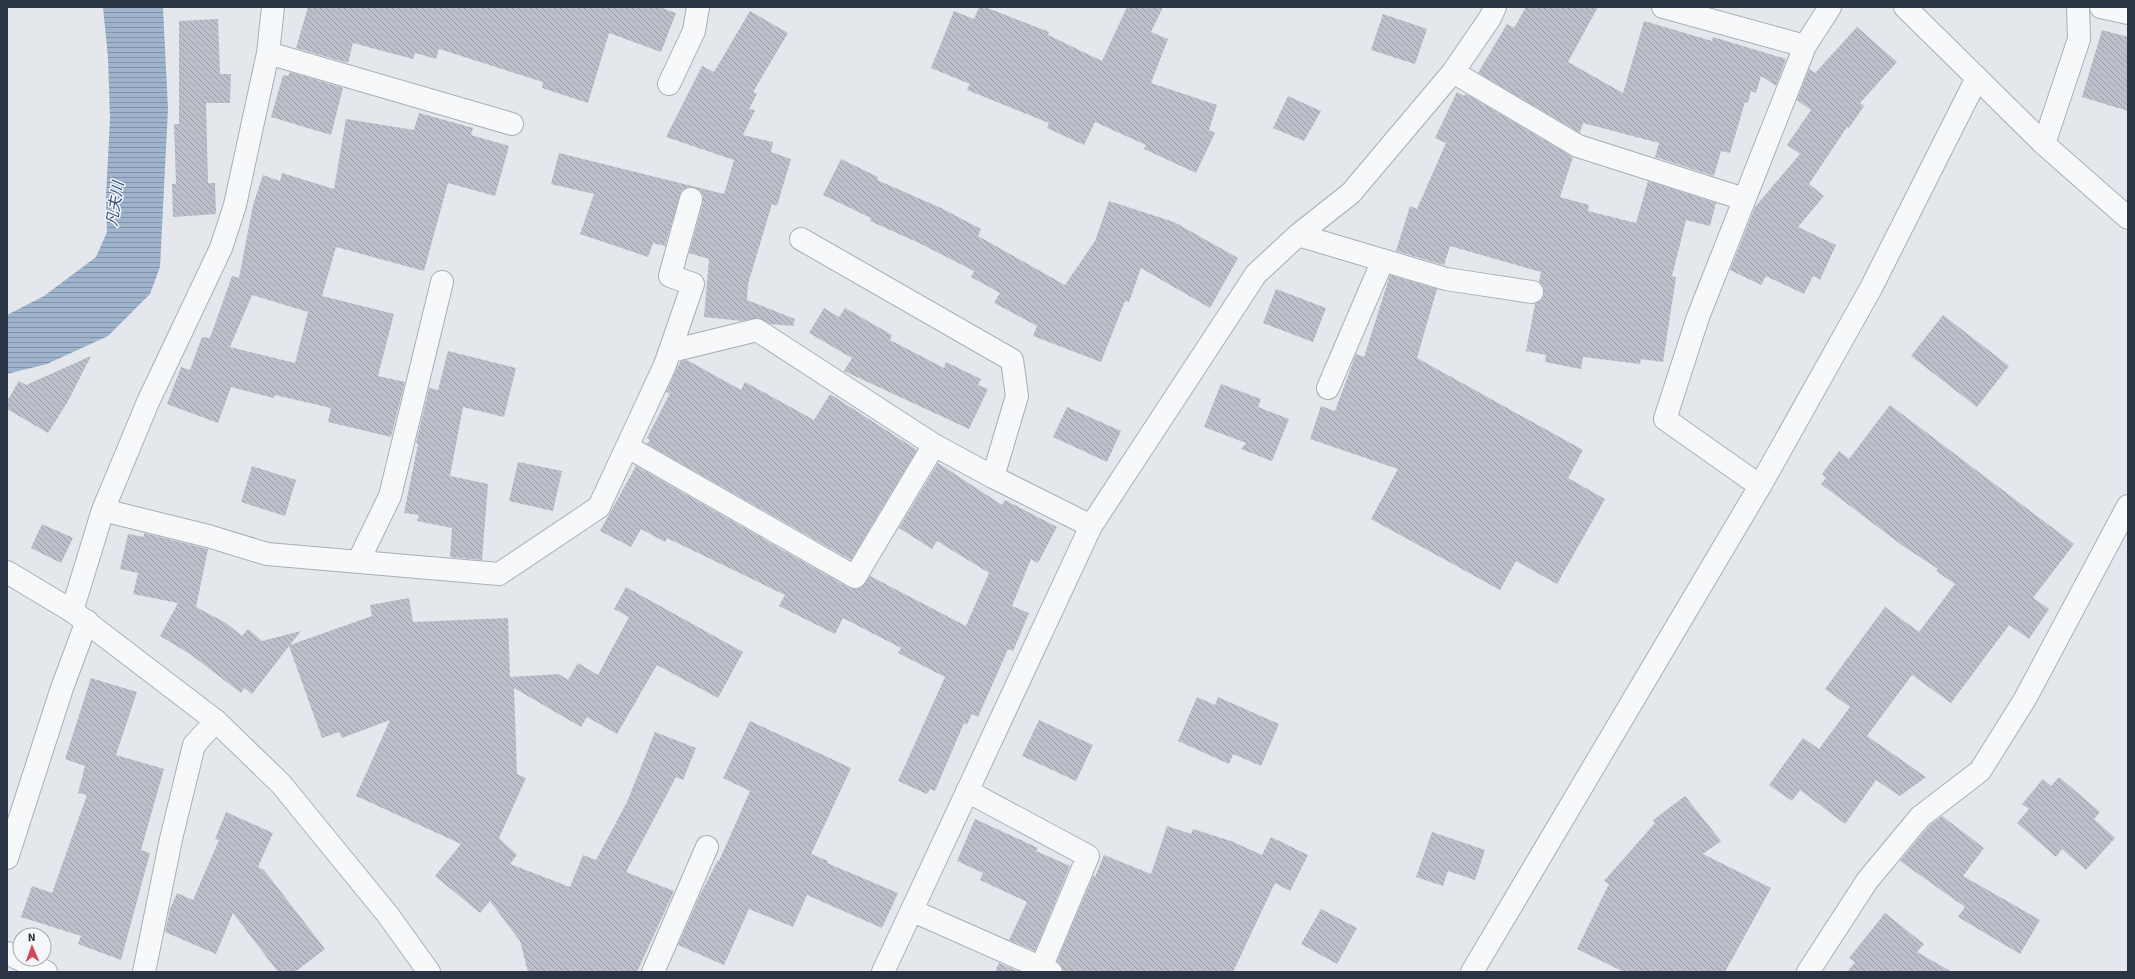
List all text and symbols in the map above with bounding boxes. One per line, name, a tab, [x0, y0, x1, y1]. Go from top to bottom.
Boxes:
water label: 凡夫川	[103, 178, 128, 228]
north arrow	[12, 927, 52, 967]
text: N	[28, 931, 36, 944]

